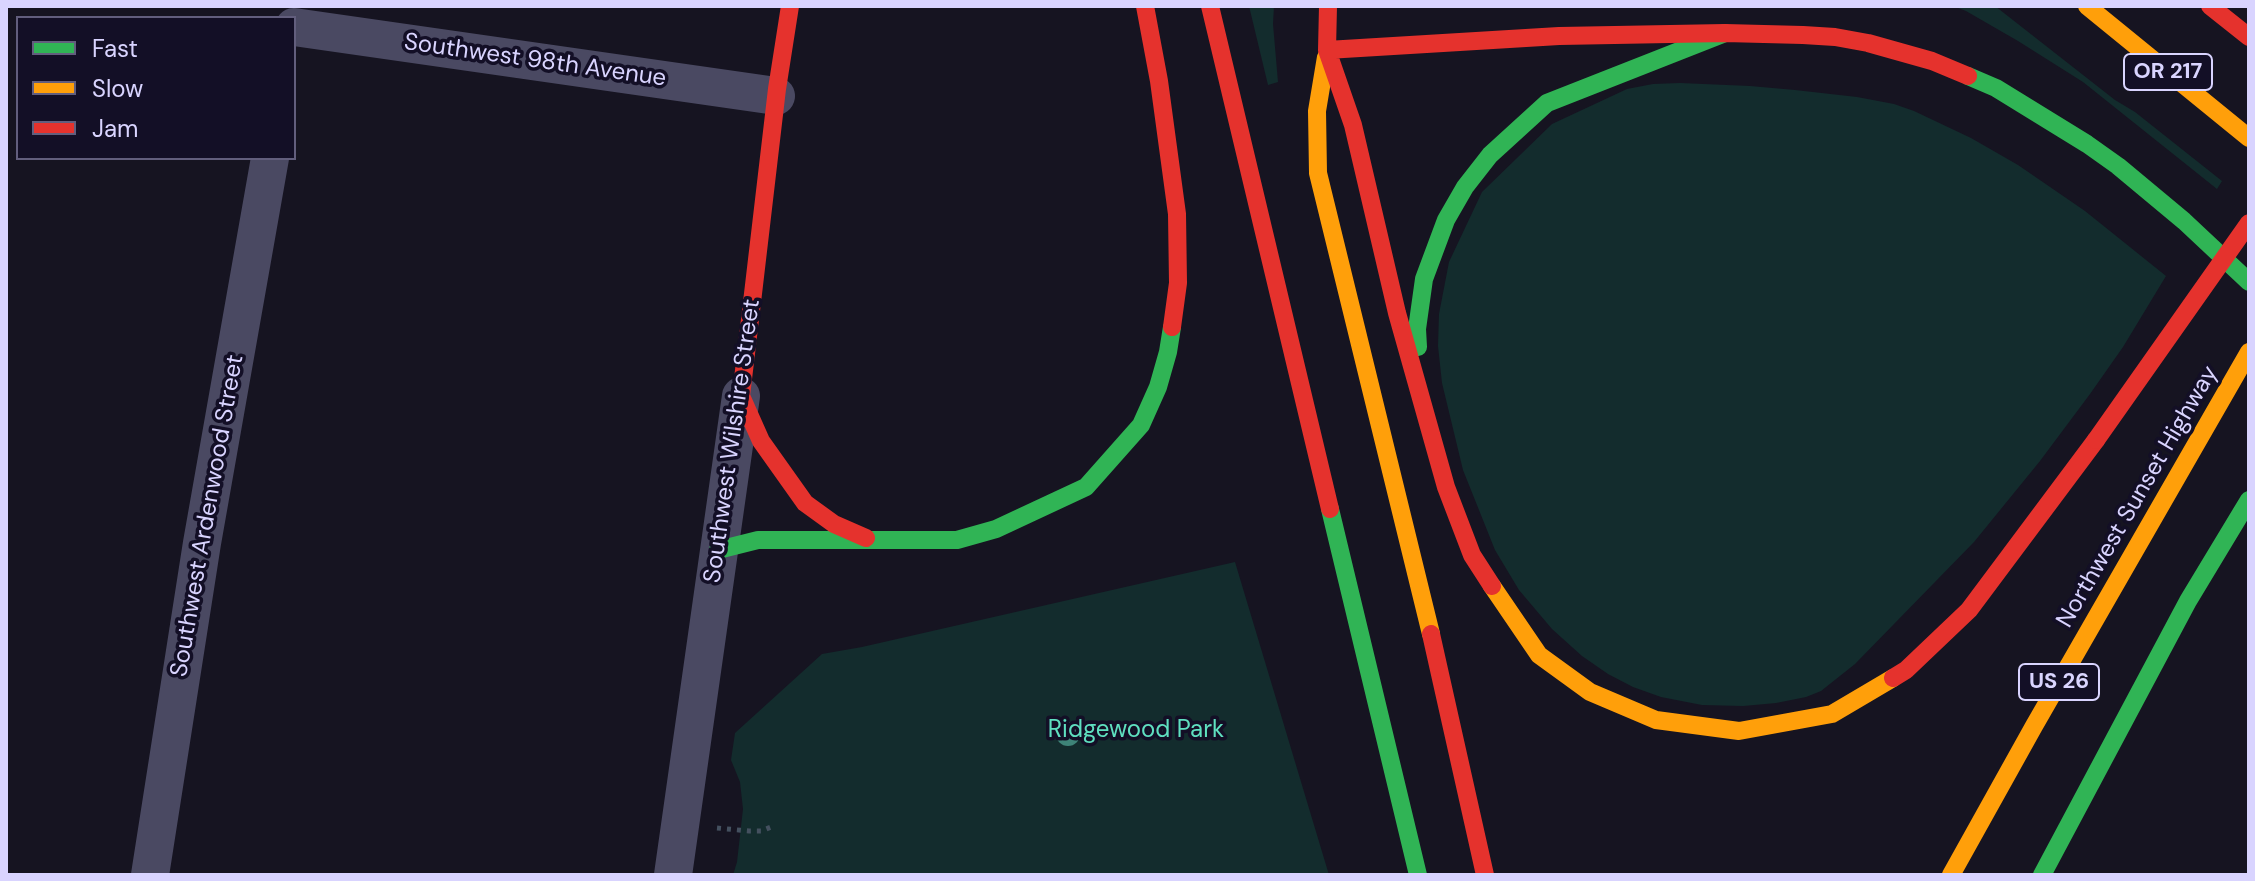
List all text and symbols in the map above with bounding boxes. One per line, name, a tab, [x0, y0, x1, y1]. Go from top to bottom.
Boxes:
legend	[16, 16, 296, 160]
street label: Southwest 98th Avenue	[402, 28, 668, 94]
text: Fast	[92, 33, 138, 64]
road number: OR 217	[2124, 54, 2212, 90]
text: Slow	[92, 73, 143, 104]
text: Jam	[92, 113, 138, 144]
street label: Southwest Wilshire Street	[699, 297, 767, 585]
street label: Southwest Ardenwood Street	[165, 353, 251, 679]
street label: Northwest Sunset Highway	[2051, 361, 2225, 633]
road number: US 26	[2019, 664, 2099, 700]
park label: Ridgewood Park	[1048, 717, 1224, 745]

